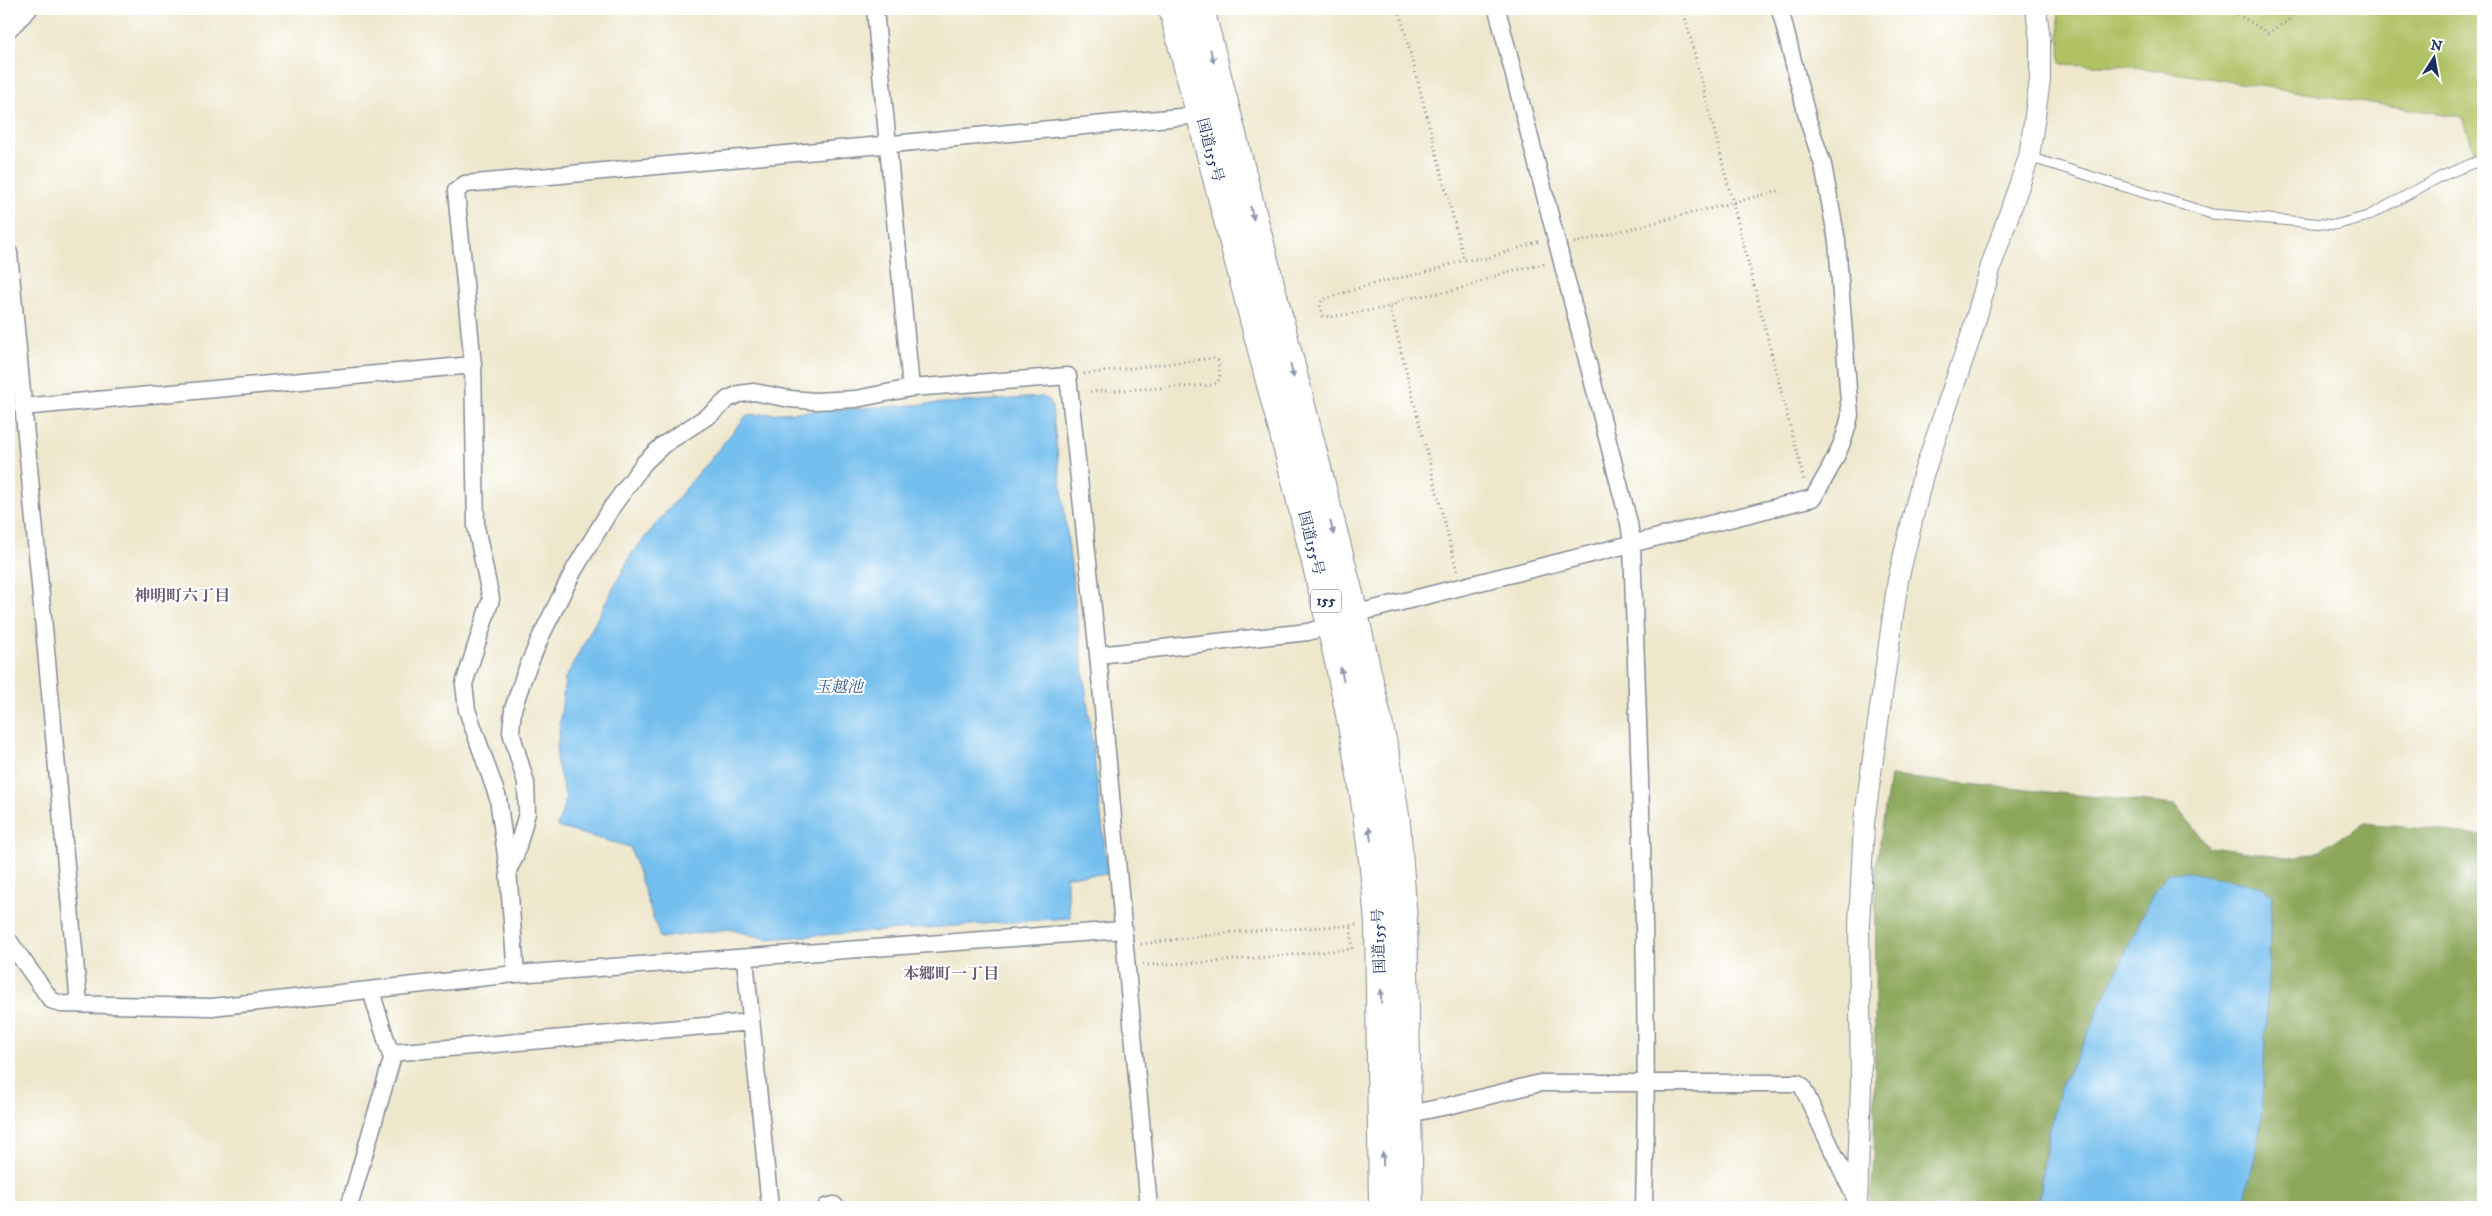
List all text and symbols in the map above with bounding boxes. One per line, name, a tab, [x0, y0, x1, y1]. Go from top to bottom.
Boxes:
north arrow	[2410, 32, 2460, 82]
text: N	[2429, 36, 2444, 56]
one-way arrow	[1208, 48, 1216, 64]
street label: 国道155号	[1192, 116, 1228, 184]
one-way arrow	[1248, 206, 1256, 221]
one-way arrow	[1288, 363, 1296, 378]
street label: 国道155号	[1294, 509, 1328, 577]
one-way arrow	[1329, 521, 1337, 536]
district label: 神明町六丁目	[134, 586, 230, 606]
road number: 155	[1311, 590, 1341, 612]
one-way arrow	[1338, 666, 1346, 682]
water label: 玉越池	[815, 677, 865, 697]
one-way arrow	[1366, 826, 1374, 842]
street label: 国道155号	[1368, 908, 1390, 974]
district label: 本郷町一丁目	[903, 964, 999, 984]
one-way arrow	[1377, 988, 1385, 1004]
one-way arrow	[1379, 1150, 1387, 1166]

